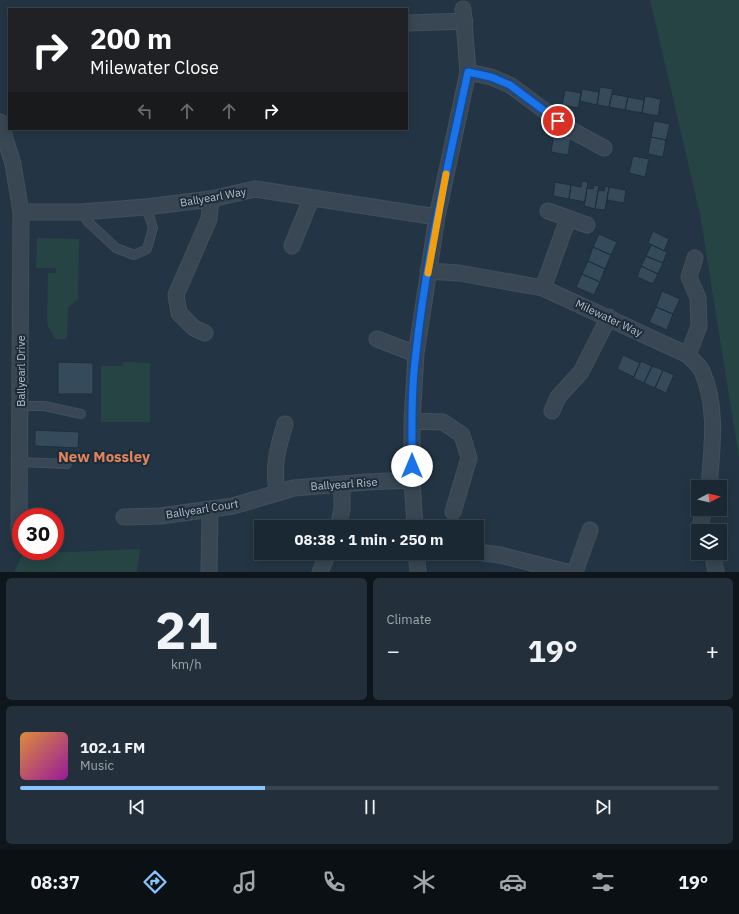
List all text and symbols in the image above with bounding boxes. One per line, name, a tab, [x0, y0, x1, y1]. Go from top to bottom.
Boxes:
text: 200 m	[90, 20, 172, 57]
icon: right	[24, 24, 76, 76]
text: Milewater Close	[90, 56, 219, 79]
icon: left	[134, 100, 156, 122]
icon: ahead	[176, 100, 198, 122]
icon: ahead	[218, 100, 240, 122]
icon: right	[260, 100, 282, 122]
pin	[541, 104, 575, 138]
icon: arrive	[547, 110, 569, 132]
street label: Ballyearl Way	[179, 184, 248, 210]
street label: Milewater Way	[573, 296, 645, 340]
street label: Ballyearl Drive	[14, 335, 28, 407]
position arrow	[391, 445, 433, 487]
district label: New Mossley	[58, 447, 150, 466]
street label: Ballyearl Rise	[310, 475, 378, 493]
north arrow	[691, 480, 727, 516]
map controls	[691, 480, 727, 560]
street label: Ballyearl Court	[165, 496, 239, 522]
speed limit sign: 30	[12, 508, 64, 560]
button: layers	[691, 524, 727, 560]
text: 08:38 · 1 min · 250 m	[295, 530, 443, 549]
text: 21	[155, 596, 217, 663]
text: Climate	[387, 611, 431, 628]
text: 19°	[528, 631, 578, 670]
text: −	[387, 636, 400, 665]
text: +	[706, 636, 719, 665]
text: km/h	[171, 656, 202, 673]
text: 102.1 FM	[80, 738, 145, 757]
text: Music	[80, 757, 114, 774]
icon: previous	[126, 796, 148, 818]
icon: pause	[359, 796, 381, 818]
icon: next	[592, 796, 614, 818]
icon: directions	[141, 868, 169, 896]
icon: music	[231, 868, 259, 896]
icon: phone	[320, 868, 348, 896]
icon: climate	[410, 868, 438, 896]
icon: car	[499, 868, 527, 896]
icon: filters	[589, 868, 617, 896]
text: 08:37	[31, 871, 80, 894]
text: 19°	[678, 871, 708, 894]

